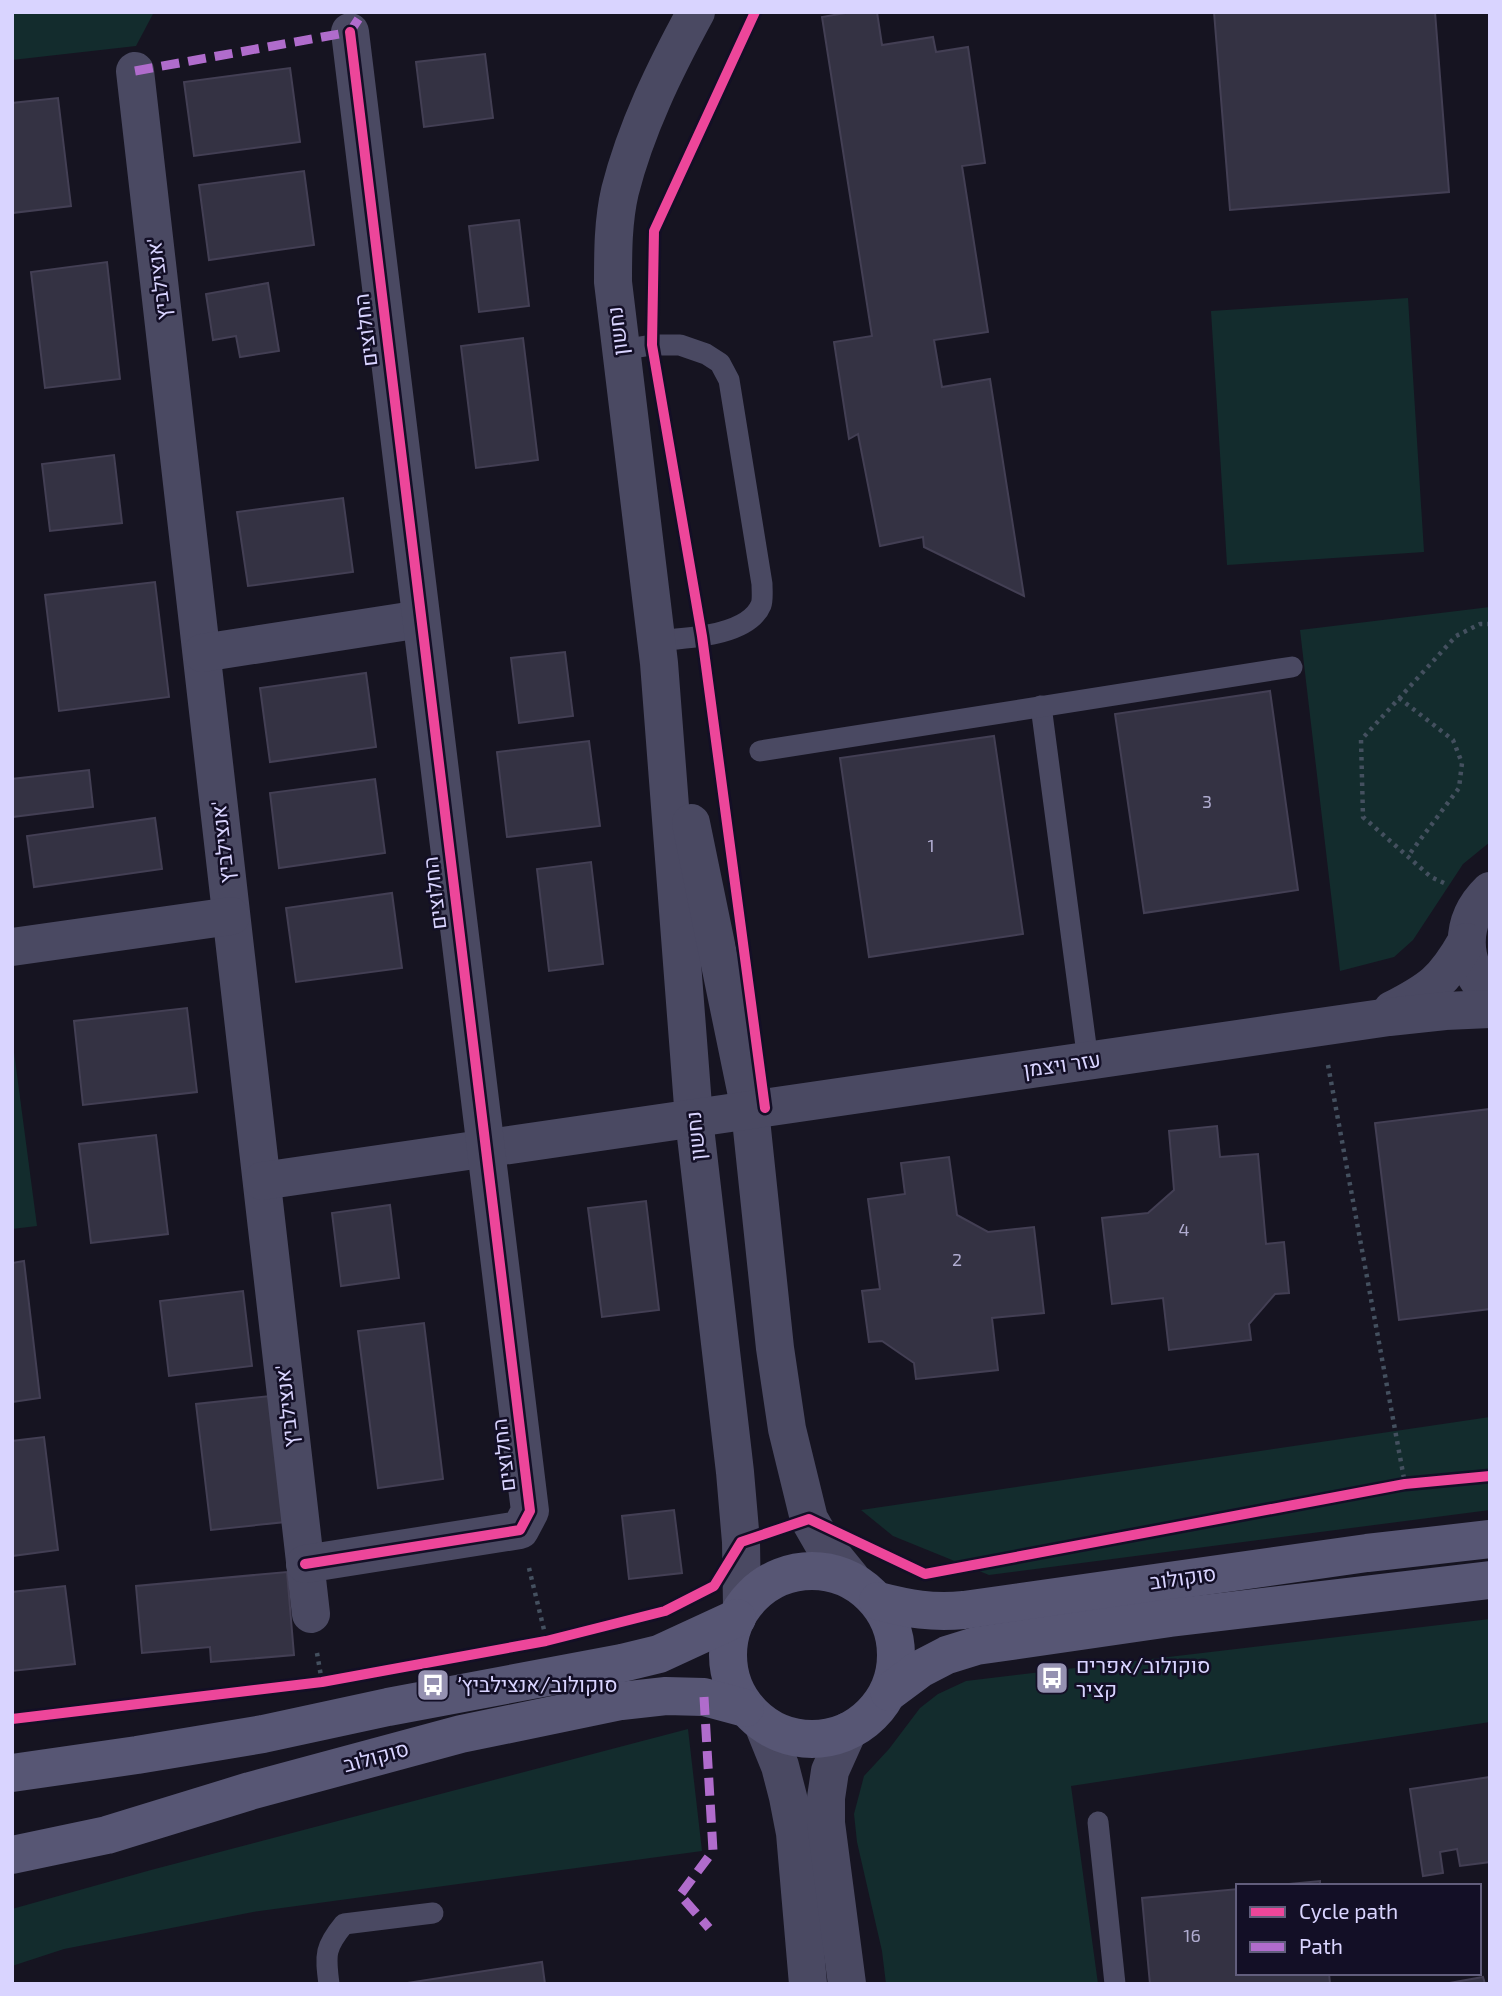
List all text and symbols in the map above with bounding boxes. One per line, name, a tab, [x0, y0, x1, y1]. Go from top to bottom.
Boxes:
street label: אנצילביץ'	[140, 237, 175, 322]
street label: החלוצים	[348, 292, 381, 368]
street label: נחשון	[601, 305, 632, 357]
house number: 3	[1202, 790, 1212, 812]
street label: אנצילביץ'	[205, 800, 238, 885]
house number: 1	[927, 834, 935, 856]
street label: החלוצים	[417, 855, 450, 931]
street label: עזר ויצמן	[1021, 1046, 1102, 1081]
street label: נחשון	[680, 1110, 710, 1162]
house number: 4	[1178, 1218, 1190, 1240]
house number: 2	[952, 1248, 962, 1270]
street label: אנצילביץ'	[269, 1364, 302, 1449]
street label: החלוצים	[486, 1417, 519, 1493]
street label: סוקולוב	[1148, 1559, 1218, 1594]
place label: סוקולוב/אפרים קציר	[1076, 1652, 1210, 1701]
bus stop icon: סוקולוב/אפרים קציר	[1033, 1659, 1071, 1697]
bus stop icon: סוקולוב/אנצילביץ׳	[414, 1666, 452, 1704]
place label: סוקולוב/אנצילביץ׳	[458, 1671, 618, 1696]
street label: סוקולוב	[340, 1735, 411, 1776]
legend	[1236, 1884, 1481, 1975]
text: Cycle path	[1299, 1898, 1398, 1923]
house number: 16	[1183, 1924, 1201, 1946]
text: Path	[1299, 1933, 1343, 1958]

